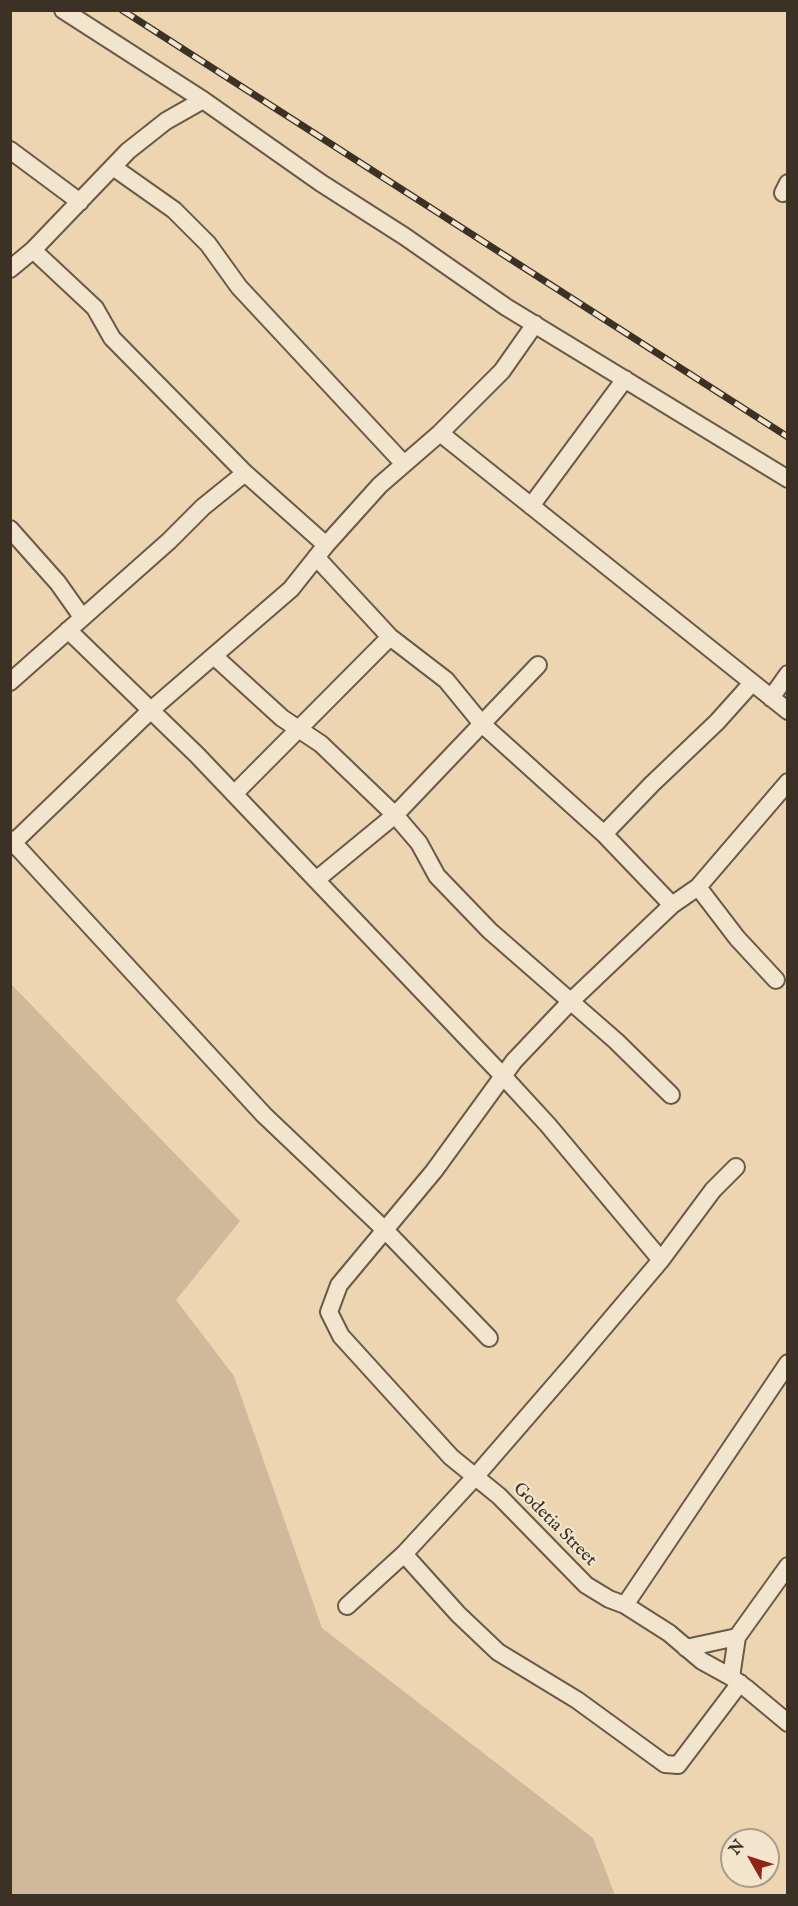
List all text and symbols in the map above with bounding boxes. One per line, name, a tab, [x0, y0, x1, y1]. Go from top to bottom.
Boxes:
street label: Godetia Street	[508, 1479, 600, 1571]
north arrow	[720, 1828, 780, 1888]
text: N	[725, 1836, 750, 1860]

